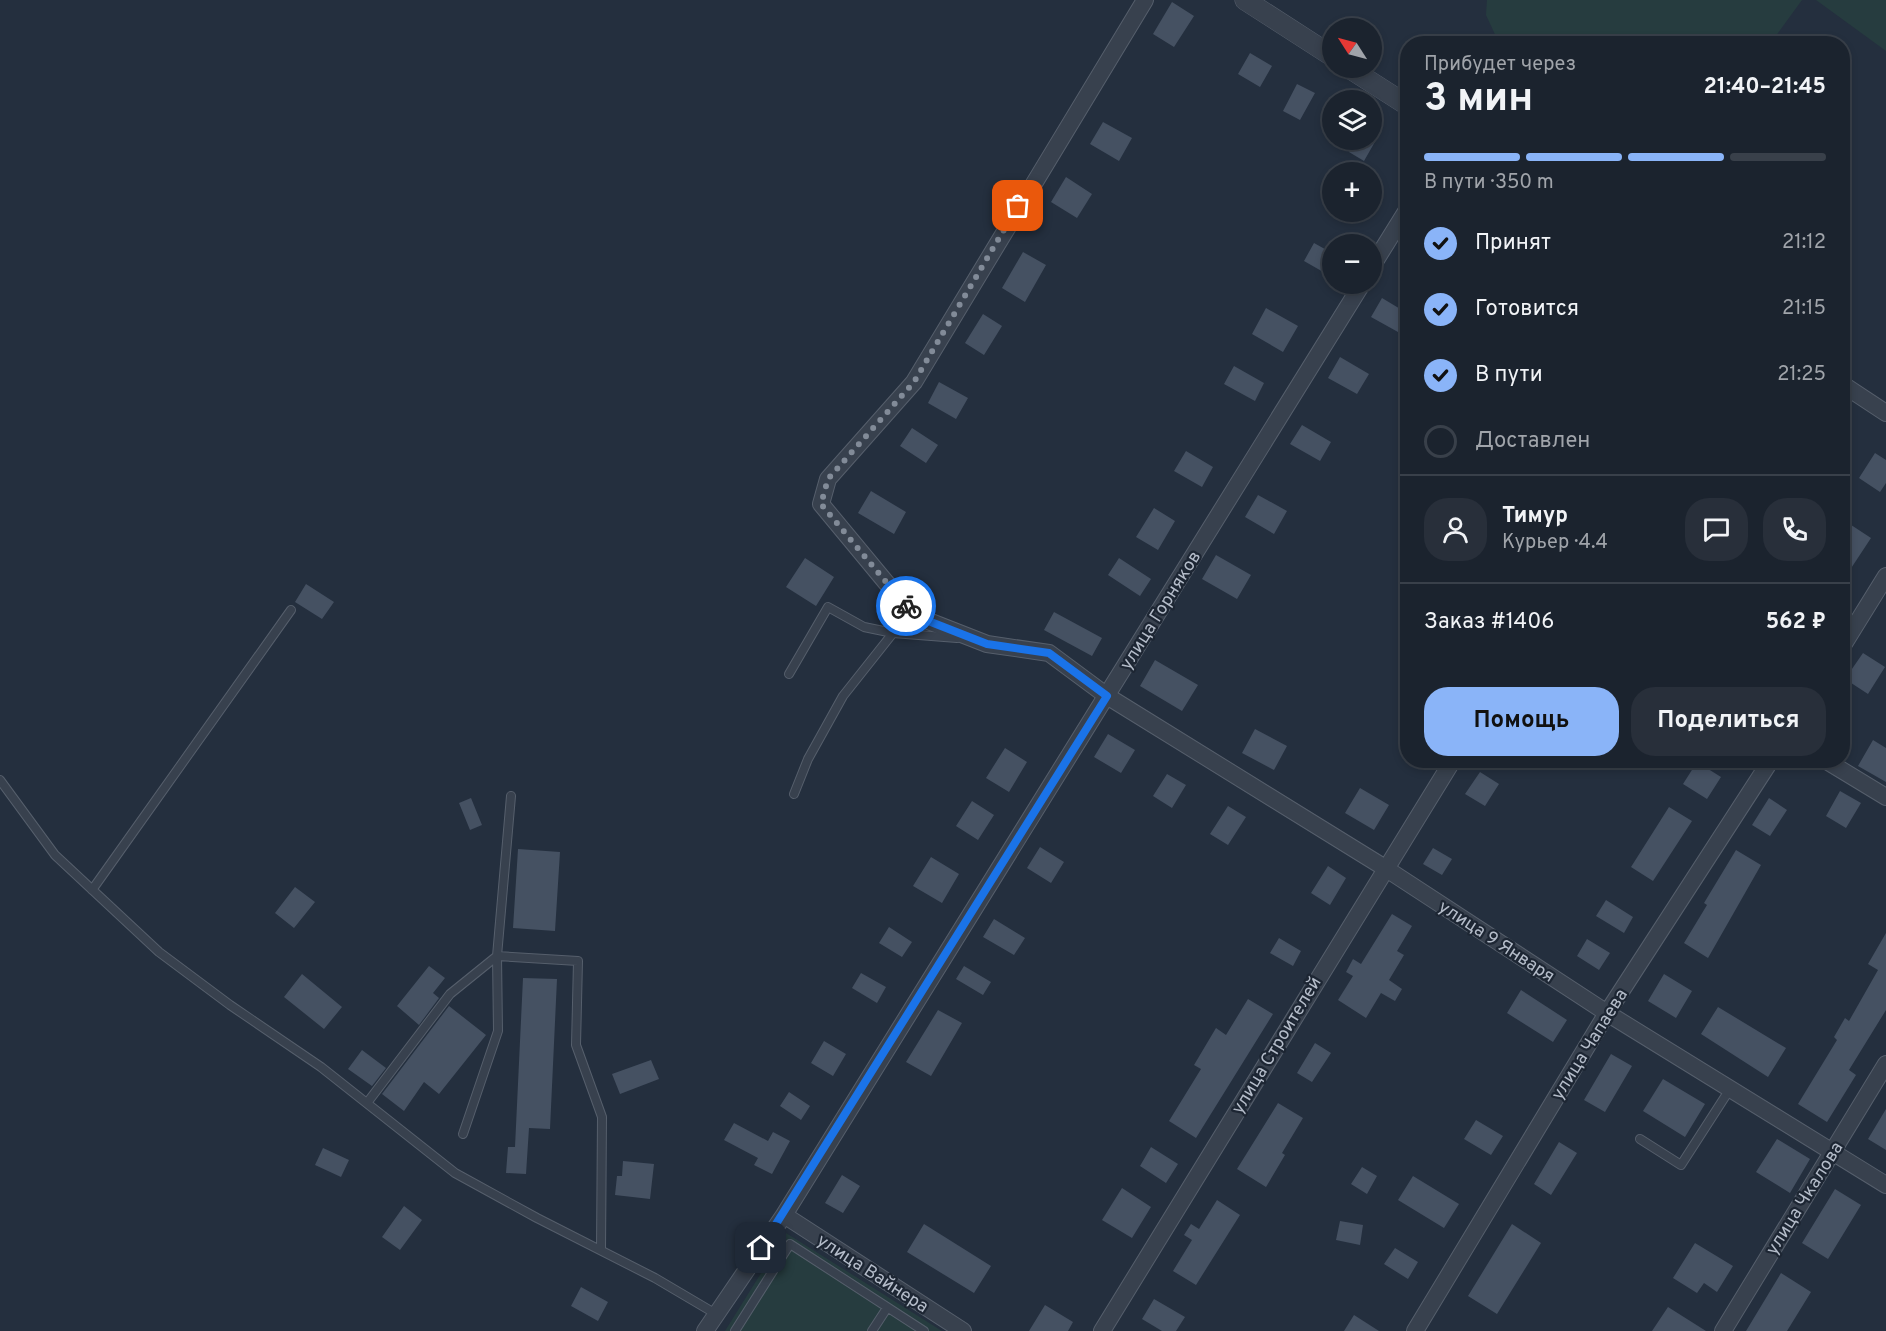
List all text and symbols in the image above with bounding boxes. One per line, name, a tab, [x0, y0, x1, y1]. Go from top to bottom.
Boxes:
north arrow	[1322, 18, 1382, 78]
map controls	[1322, 18, 1382, 294]
text: Прибудет через	[1424, 52, 1576, 78]
text: 21:40–21:45	[1704, 74, 1826, 101]
text: 3 мин	[1424, 76, 1533, 125]
button: layers	[1322, 90, 1382, 150]
button: +	[1322, 162, 1382, 222]
text: В пути · 350 m	[1424, 170, 1554, 196]
pin	[992, 180, 1043, 231]
icon: bag	[1001, 189, 1034, 222]
icon: check	[1424, 227, 1457, 260]
text: Принят	[1475, 230, 1551, 257]
text: 21:12	[1782, 230, 1826, 256]
button: −	[1322, 234, 1382, 294]
icon: check	[1424, 293, 1457, 326]
text: Готовится	[1475, 296, 1579, 323]
text: 21:15	[1782, 296, 1826, 322]
icon: check	[1424, 359, 1457, 392]
text: В пути	[1475, 362, 1543, 389]
text: 21:25	[1777, 362, 1826, 388]
text: Доставлен	[1475, 428, 1590, 455]
button: person	[1424, 498, 1487, 561]
button: chat	[1685, 498, 1748, 561]
button: phone	[1763, 498, 1826, 561]
text: Тимур	[1502, 503, 1568, 530]
text: Курьер · 4.4	[1502, 530, 1608, 556]
street label: улица Горняков	[1115, 547, 1207, 675]
courier	[876, 576, 936, 636]
icon: bike	[890, 590, 923, 623]
text: Заказ #1406	[1424, 609, 1554, 636]
text: 562 ₽	[1766, 609, 1826, 636]
button: Помощь	[1424, 687, 1619, 756]
button: Поделиться	[1631, 687, 1826, 756]
street label: улица 9 Января	[1434, 896, 1559, 989]
street label: улица Строителей	[1227, 973, 1327, 1119]
street label: улица Чапаева	[1547, 985, 1634, 1105]
street label: улица Чкалова	[1761, 1138, 1849, 1260]
pin	[735, 1222, 786, 1273]
street label: улица Вайнера	[812, 1230, 932, 1319]
icon: home	[744, 1231, 777, 1264]

